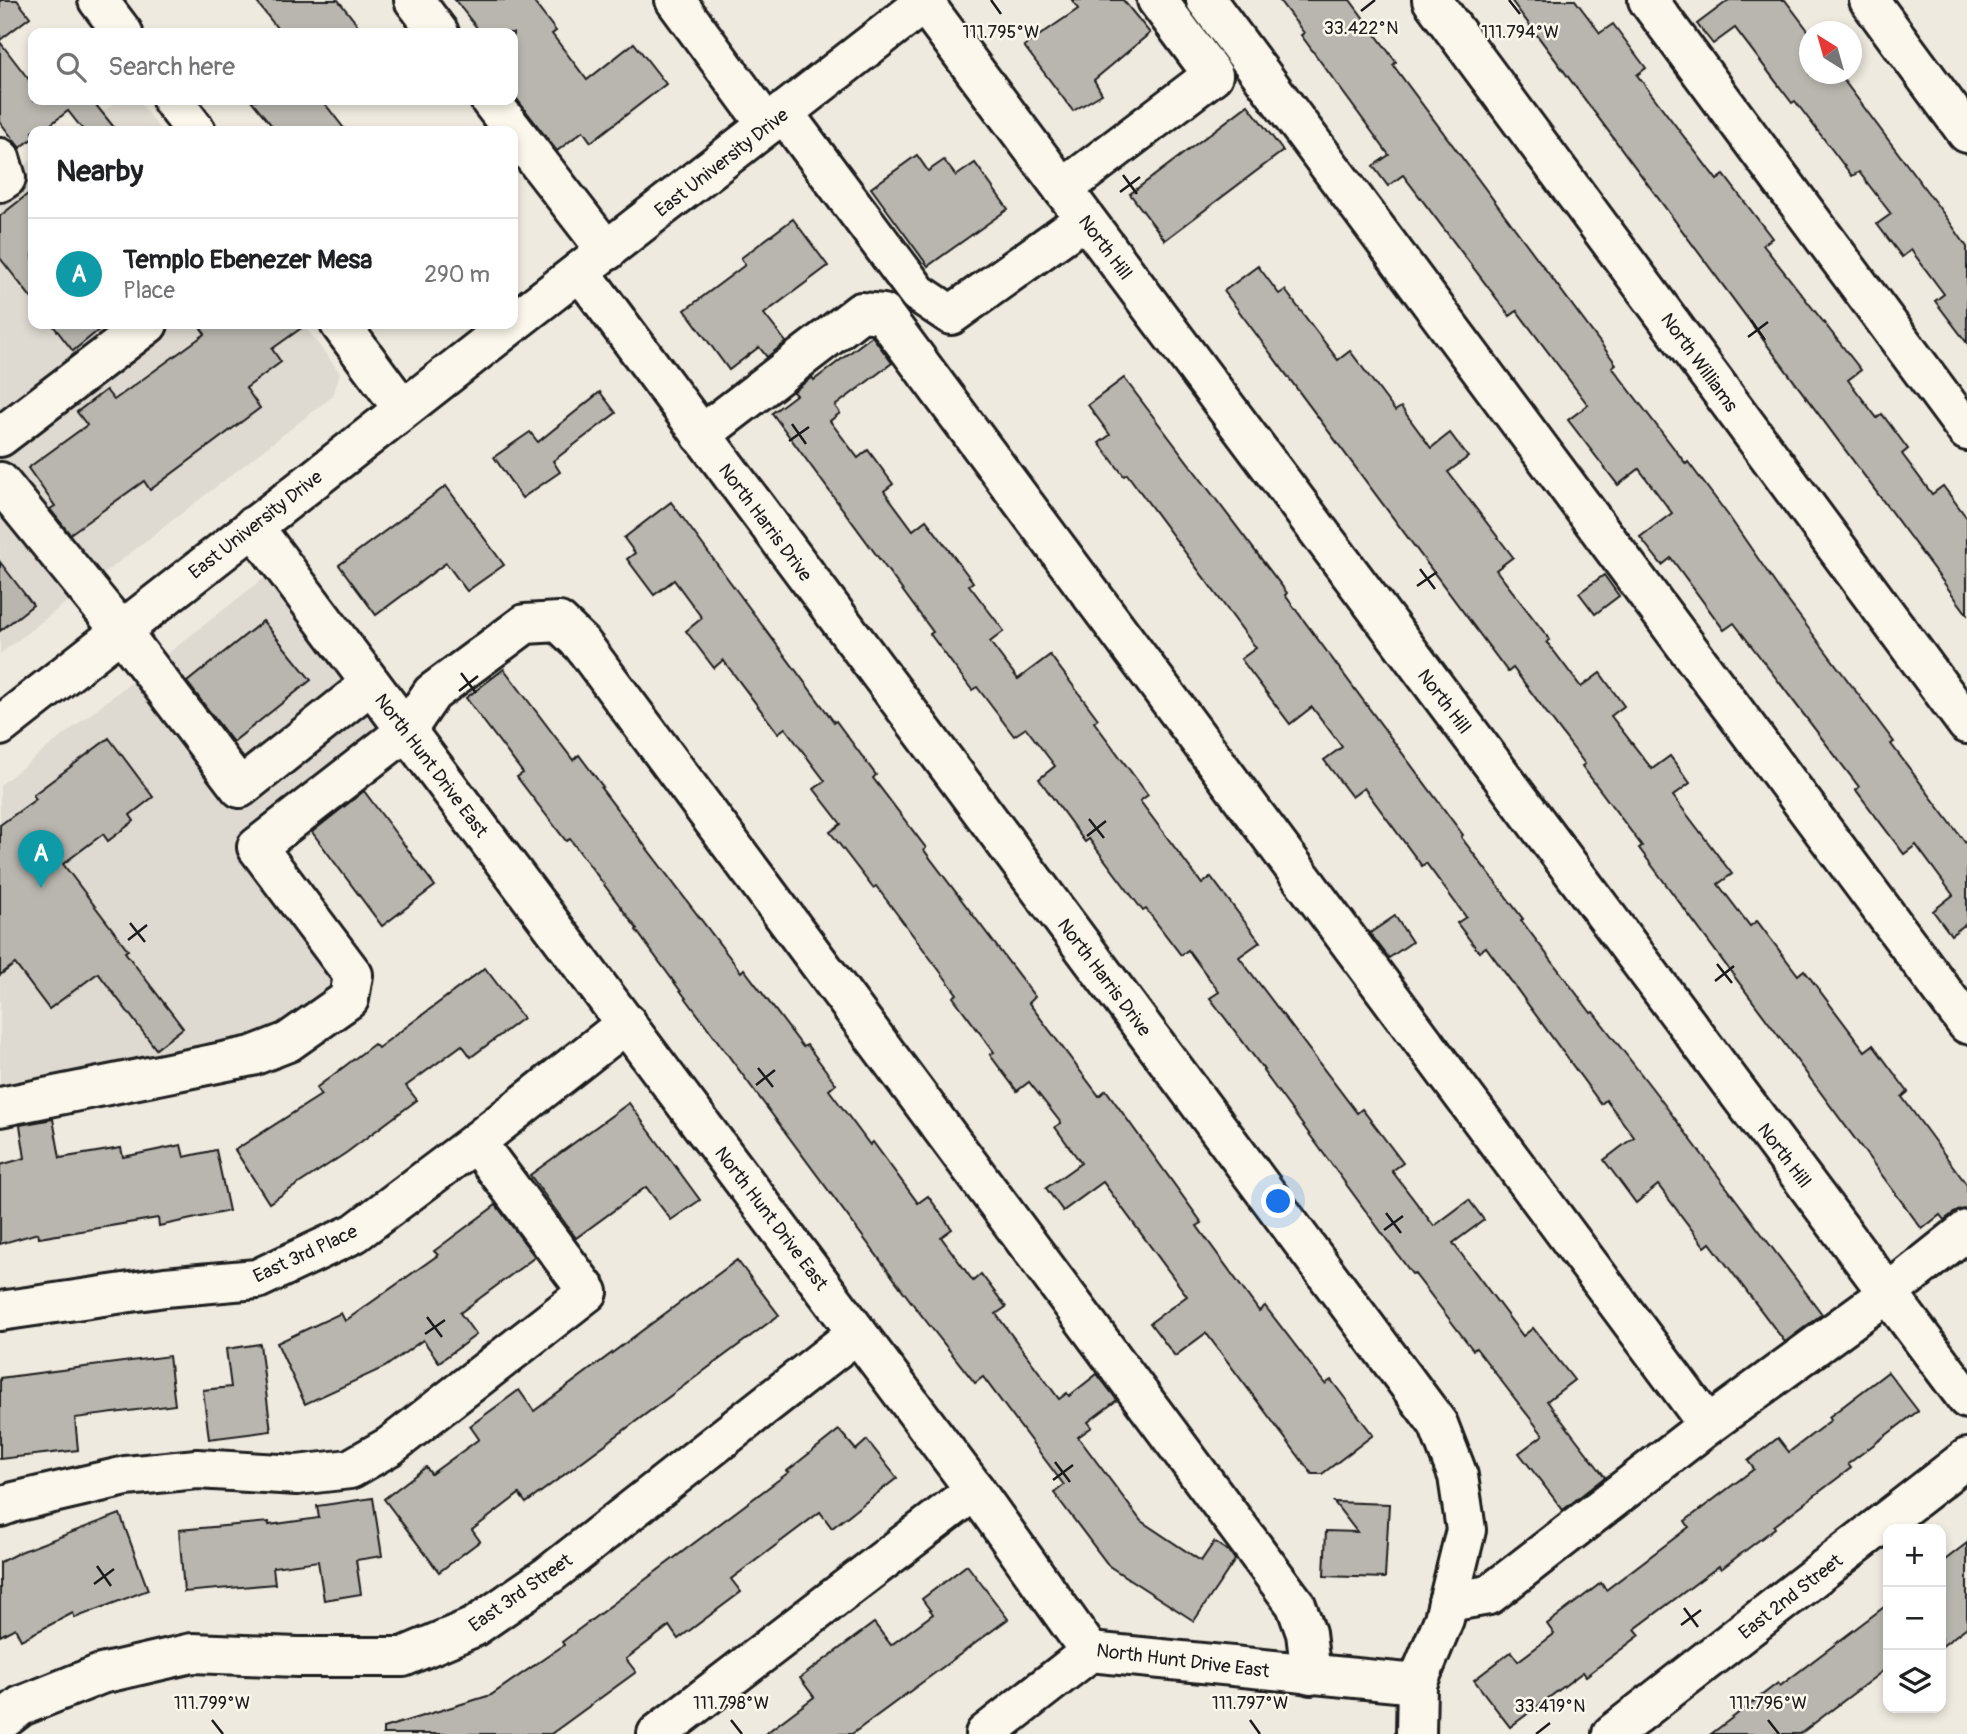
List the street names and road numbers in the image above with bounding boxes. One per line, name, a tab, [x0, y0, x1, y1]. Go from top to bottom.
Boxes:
street label: East University Drive	[650, 103, 794, 223]
street label: North Hill	[1073, 210, 1137, 285]
street label: North Williams	[1655, 308, 1743, 417]
street label: North Harris Drive	[713, 459, 818, 587]
street label: East University Drive	[184, 465, 328, 585]
street label: North Hill	[1412, 664, 1476, 739]
street label: North Hunt Drive East	[369, 689, 493, 843]
street label: North Harris Drive	[1052, 914, 1157, 1042]
street label: North Hill	[1752, 1118, 1816, 1193]
street label: North Hunt Drive East	[709, 1142, 833, 1296]
street label: East 3rd Place	[249, 1219, 362, 1289]
street label: East 3rd Street	[464, 1548, 577, 1637]
street label: East 2nd Street	[1734, 1549, 1848, 1645]
street label: North Hunt Drive East	[1095, 1638, 1271, 1684]

